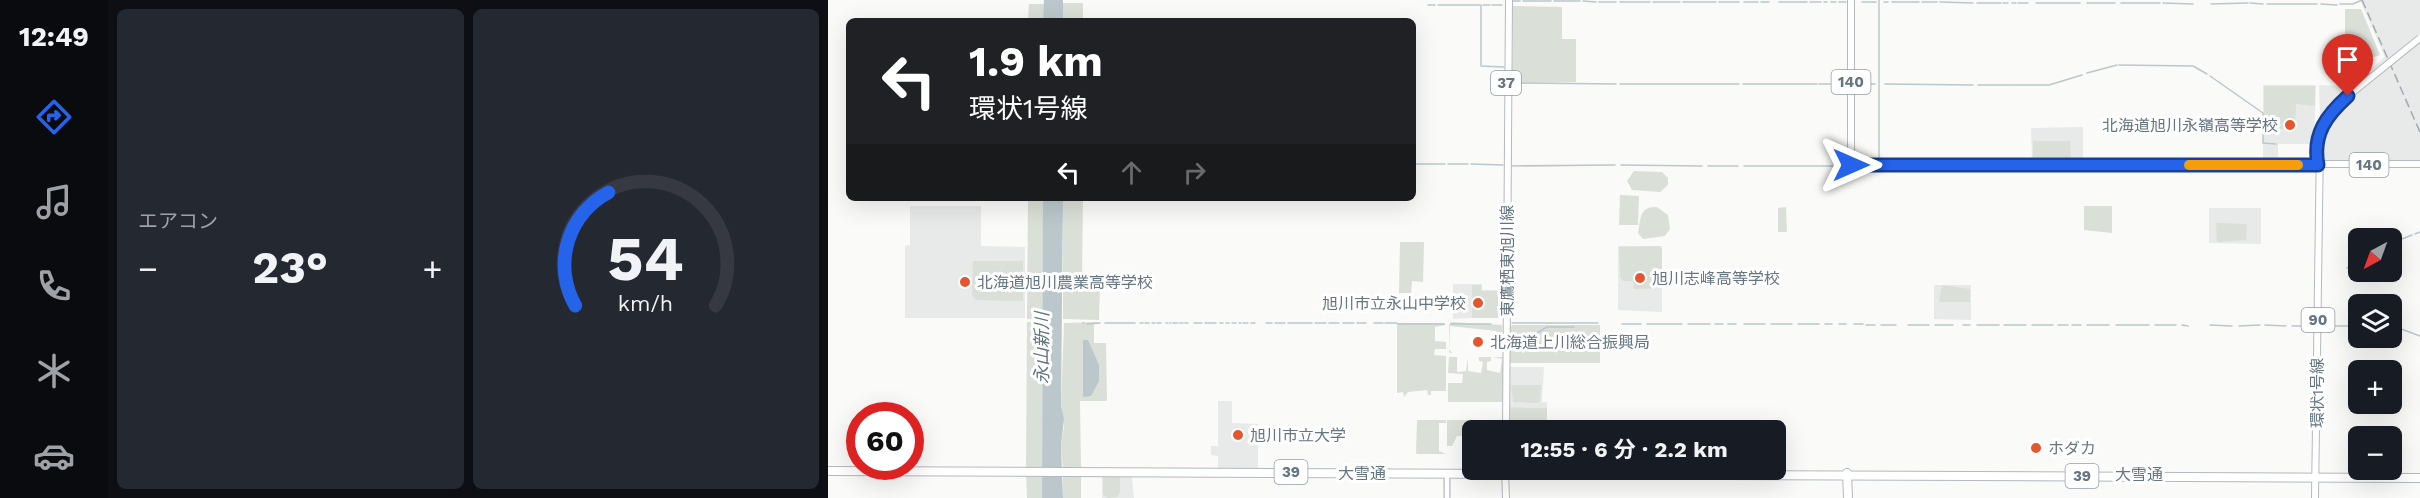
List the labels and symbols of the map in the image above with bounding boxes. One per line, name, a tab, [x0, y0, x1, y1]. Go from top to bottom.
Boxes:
pin	[2322, 34, 2373, 96]
road number: 140	[1832, 70, 1870, 94]
road number: 37	[1491, 71, 1521, 95]
place label: 北海道旭川永嶺高等学校	[2102, 116, 2278, 135]
marker: 北海道旭川永嶺高等学校	[2283, 118, 2297, 132]
position arrow	[1819, 133, 1883, 197]
road number: 140	[2350, 153, 2388, 177]
street label: 東鷹栖東旭川線	[1498, 205, 1517, 317]
north arrow	[2348, 228, 2402, 282]
place label: 旭川志峰高等学校	[1652, 269, 1780, 288]
marker: 旭川志峰高等学校	[1633, 271, 1647, 285]
place label: 北海道旭川農業高等学校	[977, 273, 1153, 292]
marker: 北海道旭川農業高等学校	[958, 275, 972, 289]
place label: 旭川市立永山中学校	[1322, 294, 1466, 313]
marker: 旭川市立永山中学校	[1471, 296, 1485, 310]
road number: 90	[2302, 308, 2334, 332]
water label: 永山新川	[1031, 310, 1052, 384]
place label: 北海道上川総合振興局	[1490, 333, 1650, 352]
marker: 北海道上川総合振興局	[1471, 335, 1485, 349]
street label: 環状1号線	[2308, 358, 2327, 428]
speed limit sign: 60	[846, 402, 924, 480]
place label: 旭川市立大学	[1250, 426, 1346, 445]
marker: 旭川市立大学	[1231, 428, 1245, 442]
place label: ホダカ	[2048, 439, 2096, 458]
marker: ホダカ	[2029, 441, 2043, 455]
road number: 39	[1274, 460, 1308, 484]
street label: 大雪通	[1338, 464, 1386, 483]
road number: 39	[2066, 464, 2098, 488]
street label: 大雪通	[2115, 465, 2163, 484]

